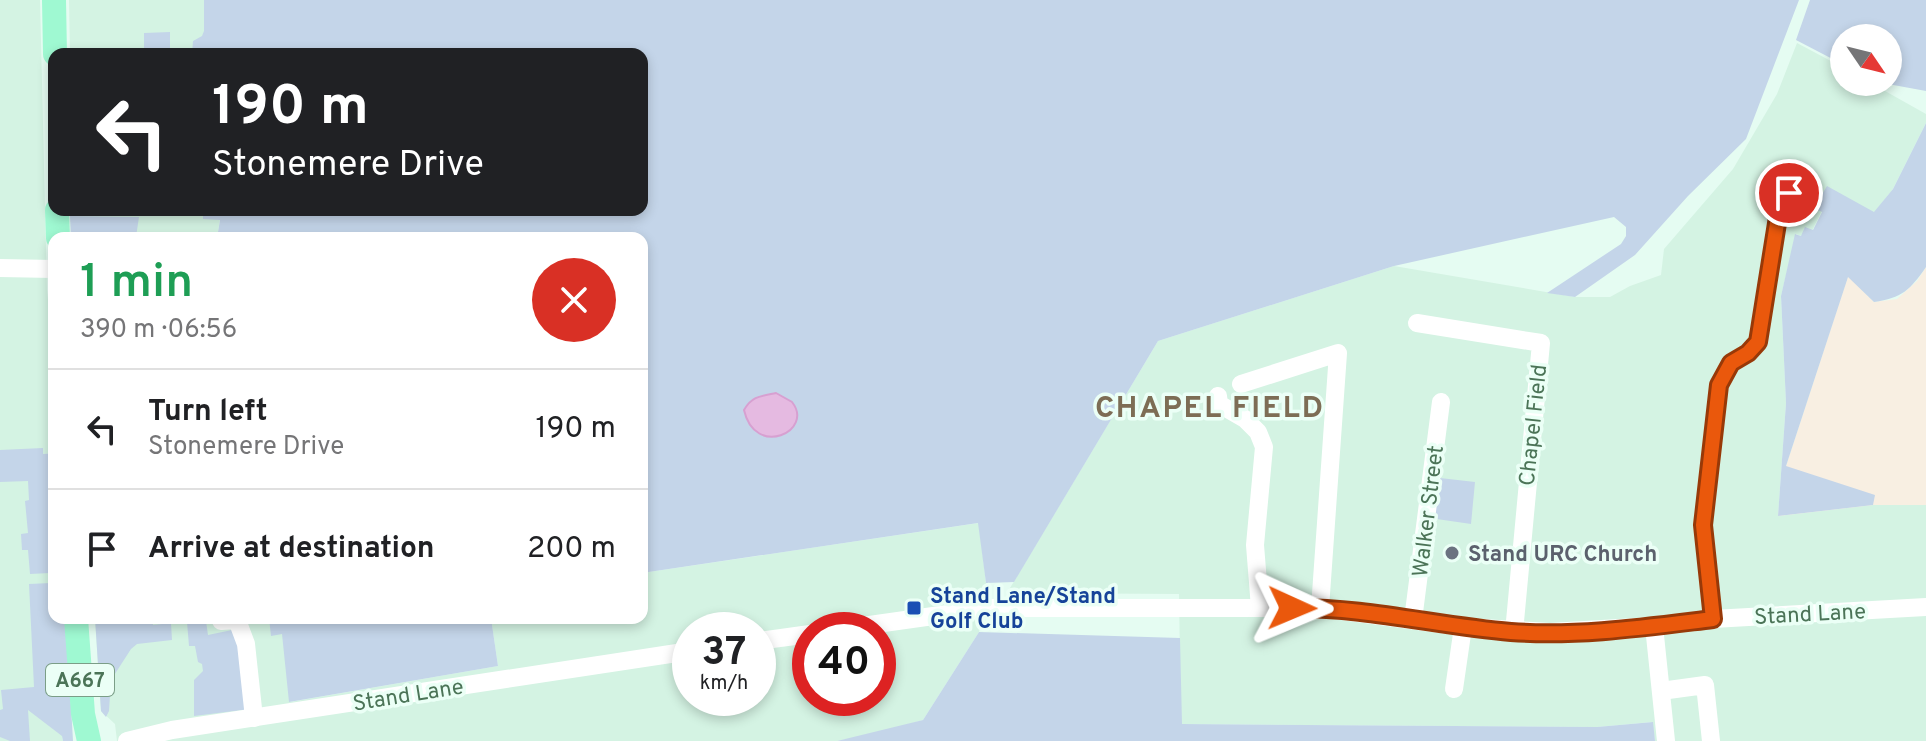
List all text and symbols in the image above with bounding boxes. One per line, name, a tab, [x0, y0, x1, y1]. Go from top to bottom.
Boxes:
north arrow	[1830, 24, 1902, 96]
map controls	[1830, 24, 1902, 96]
text: 190 m	[212, 74, 369, 144]
icon: left	[80, 80, 184, 184]
text: Stonemere Drive	[212, 143, 484, 189]
pin	[1755, 159, 1823, 227]
icon: arrive	[1767, 171, 1811, 215]
text: 1 min	[80, 254, 193, 314]
button: close	[532, 258, 616, 342]
text: 390 m · 06:56	[80, 314, 237, 347]
street label: Chapel Field	[1515, 363, 1554, 487]
district label: CHAPEL FIELD	[1095, 391, 1325, 428]
text: Turn left	[148, 394, 268, 431]
icon: left	[80, 407, 124, 451]
text: 190 m	[535, 411, 616, 448]
text: Stonemere Drive	[148, 431, 344, 464]
street label: Walker Street	[1408, 444, 1451, 579]
icon: arrive	[80, 527, 124, 571]
text: Arrive at destination	[148, 531, 434, 568]
text: 200 m	[527, 531, 616, 568]
place label: Stand URC Church	[1468, 542, 1657, 569]
marker: Stand URC Church	[1443, 544, 1461, 562]
position arrow	[1250, 566, 1334, 650]
place label: Stand Lane/Stand Golf Club	[930, 584, 1116, 636]
marker: Stand Lane/Stand Golf Club	[905, 599, 923, 617]
street label: Stand Lane	[1754, 599, 1867, 632]
speed limit sign: 40	[792, 612, 896, 716]
text: 37	[702, 629, 746, 679]
road number: A667	[46, 664, 114, 696]
text: km/h	[700, 671, 748, 697]
street label: Stand Lane	[351, 674, 466, 719]

